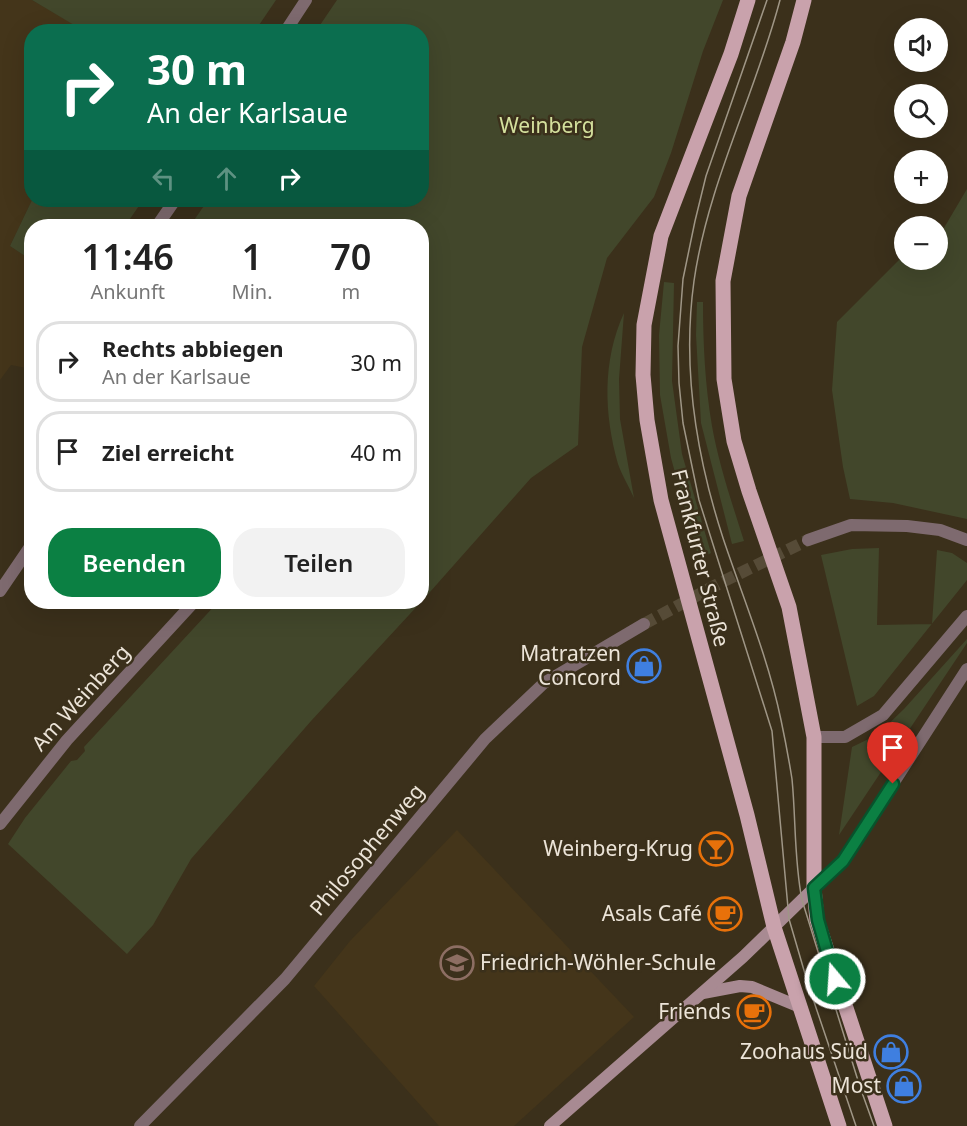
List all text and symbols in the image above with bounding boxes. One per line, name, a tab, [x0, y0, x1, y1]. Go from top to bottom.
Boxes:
map controls	[894, 18, 948, 270]
button: sound	[894, 18, 948, 72]
text: 30 m	[147, 40, 247, 97]
icon: right	[48, 48, 126, 126]
button: search	[894, 84, 948, 138]
text: An der Karlsaue	[147, 94, 348, 131]
park label: Weinberg	[499, 111, 595, 139]
button: +	[894, 150, 948, 204]
icon: left	[147, 162, 180, 195]
icon: ahead	[210, 162, 243, 195]
icon: right	[273, 162, 306, 195]
button: −	[894, 216, 948, 270]
text: 11:46	[82, 232, 174, 281]
text: 1	[242, 232, 262, 281]
text: 70	[330, 232, 371, 281]
text: Ankunft	[90, 278, 165, 305]
text: Min.	[232, 278, 273, 305]
text: m	[341, 278, 360, 305]
text: Rechts abbiegen	[102, 333, 284, 363]
icon: right	[51, 345, 84, 378]
text: 30 m	[351, 347, 402, 377]
text: An der Karlsaue	[102, 363, 251, 390]
icon: arrive	[51, 435, 84, 468]
text: Ziel erreicht	[102, 437, 234, 467]
text: 40 m	[351, 437, 402, 467]
street label: Frankfurter Straße	[665, 466, 737, 649]
button: Beenden	[48, 528, 221, 597]
button: Teilen	[233, 528, 405, 597]
street label: Am Weinberg	[25, 638, 135, 756]
place label: Matratzen Concord	[520, 639, 621, 691]
shop icon: Matratzen Concord	[626, 648, 662, 684]
pin	[867, 722, 918, 784]
icon: arrive	[876, 731, 909, 764]
street label: Philosophenweg	[303, 778, 430, 921]
bar icon: Weinberg-Krug	[698, 831, 734, 867]
place label: Weinberg-Krug	[543, 834, 693, 862]
cafe icon: Asals Café	[707, 896, 743, 932]
place label: Asals Café	[602, 899, 702, 927]
school or university icon: Friedrich-Wöhler-Schule	[439, 945, 475, 981]
position arrow	[803, 947, 867, 1011]
place label: Friedrich-Wöhler-Schule	[480, 948, 716, 976]
cafe icon: Friends	[736, 994, 772, 1030]
place label: Friends	[658, 997, 731, 1025]
shop icon: Zoohaus Süd	[873, 1034, 909, 1070]
place label: Zoohaus Süd	[740, 1037, 868, 1065]
shop icon: Most	[886, 1068, 922, 1104]
place label: Most	[832, 1071, 881, 1099]

